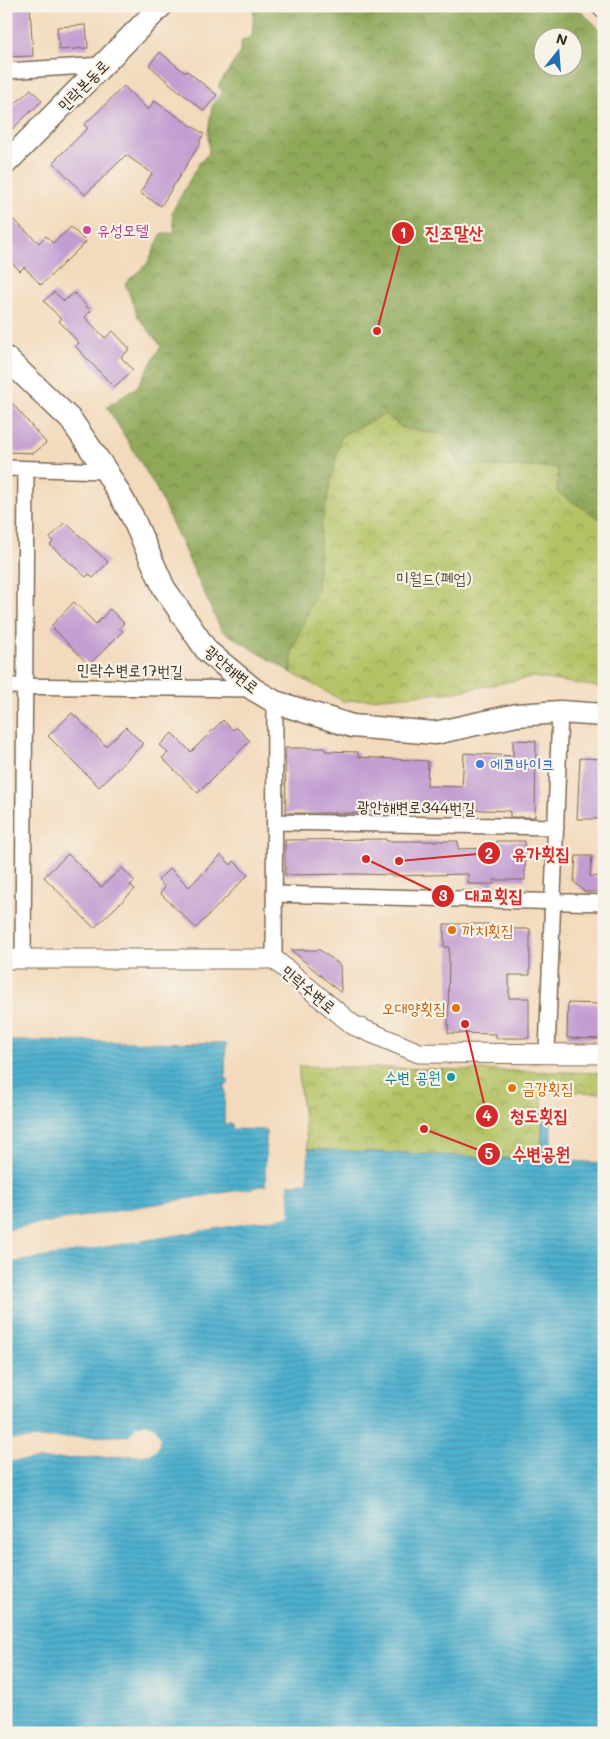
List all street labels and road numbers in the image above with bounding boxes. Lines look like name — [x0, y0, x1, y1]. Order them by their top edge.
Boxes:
street label: 민락본동로 — [52, 54, 113, 115]
street label: 광안해변로 — [201, 640, 264, 697]
street label: 민락수변로17번길 — [77, 658, 183, 681]
street label: 광안해변로344번길 — [357, 795, 475, 818]
street label: 민락수변로 — [278, 960, 341, 1017]

